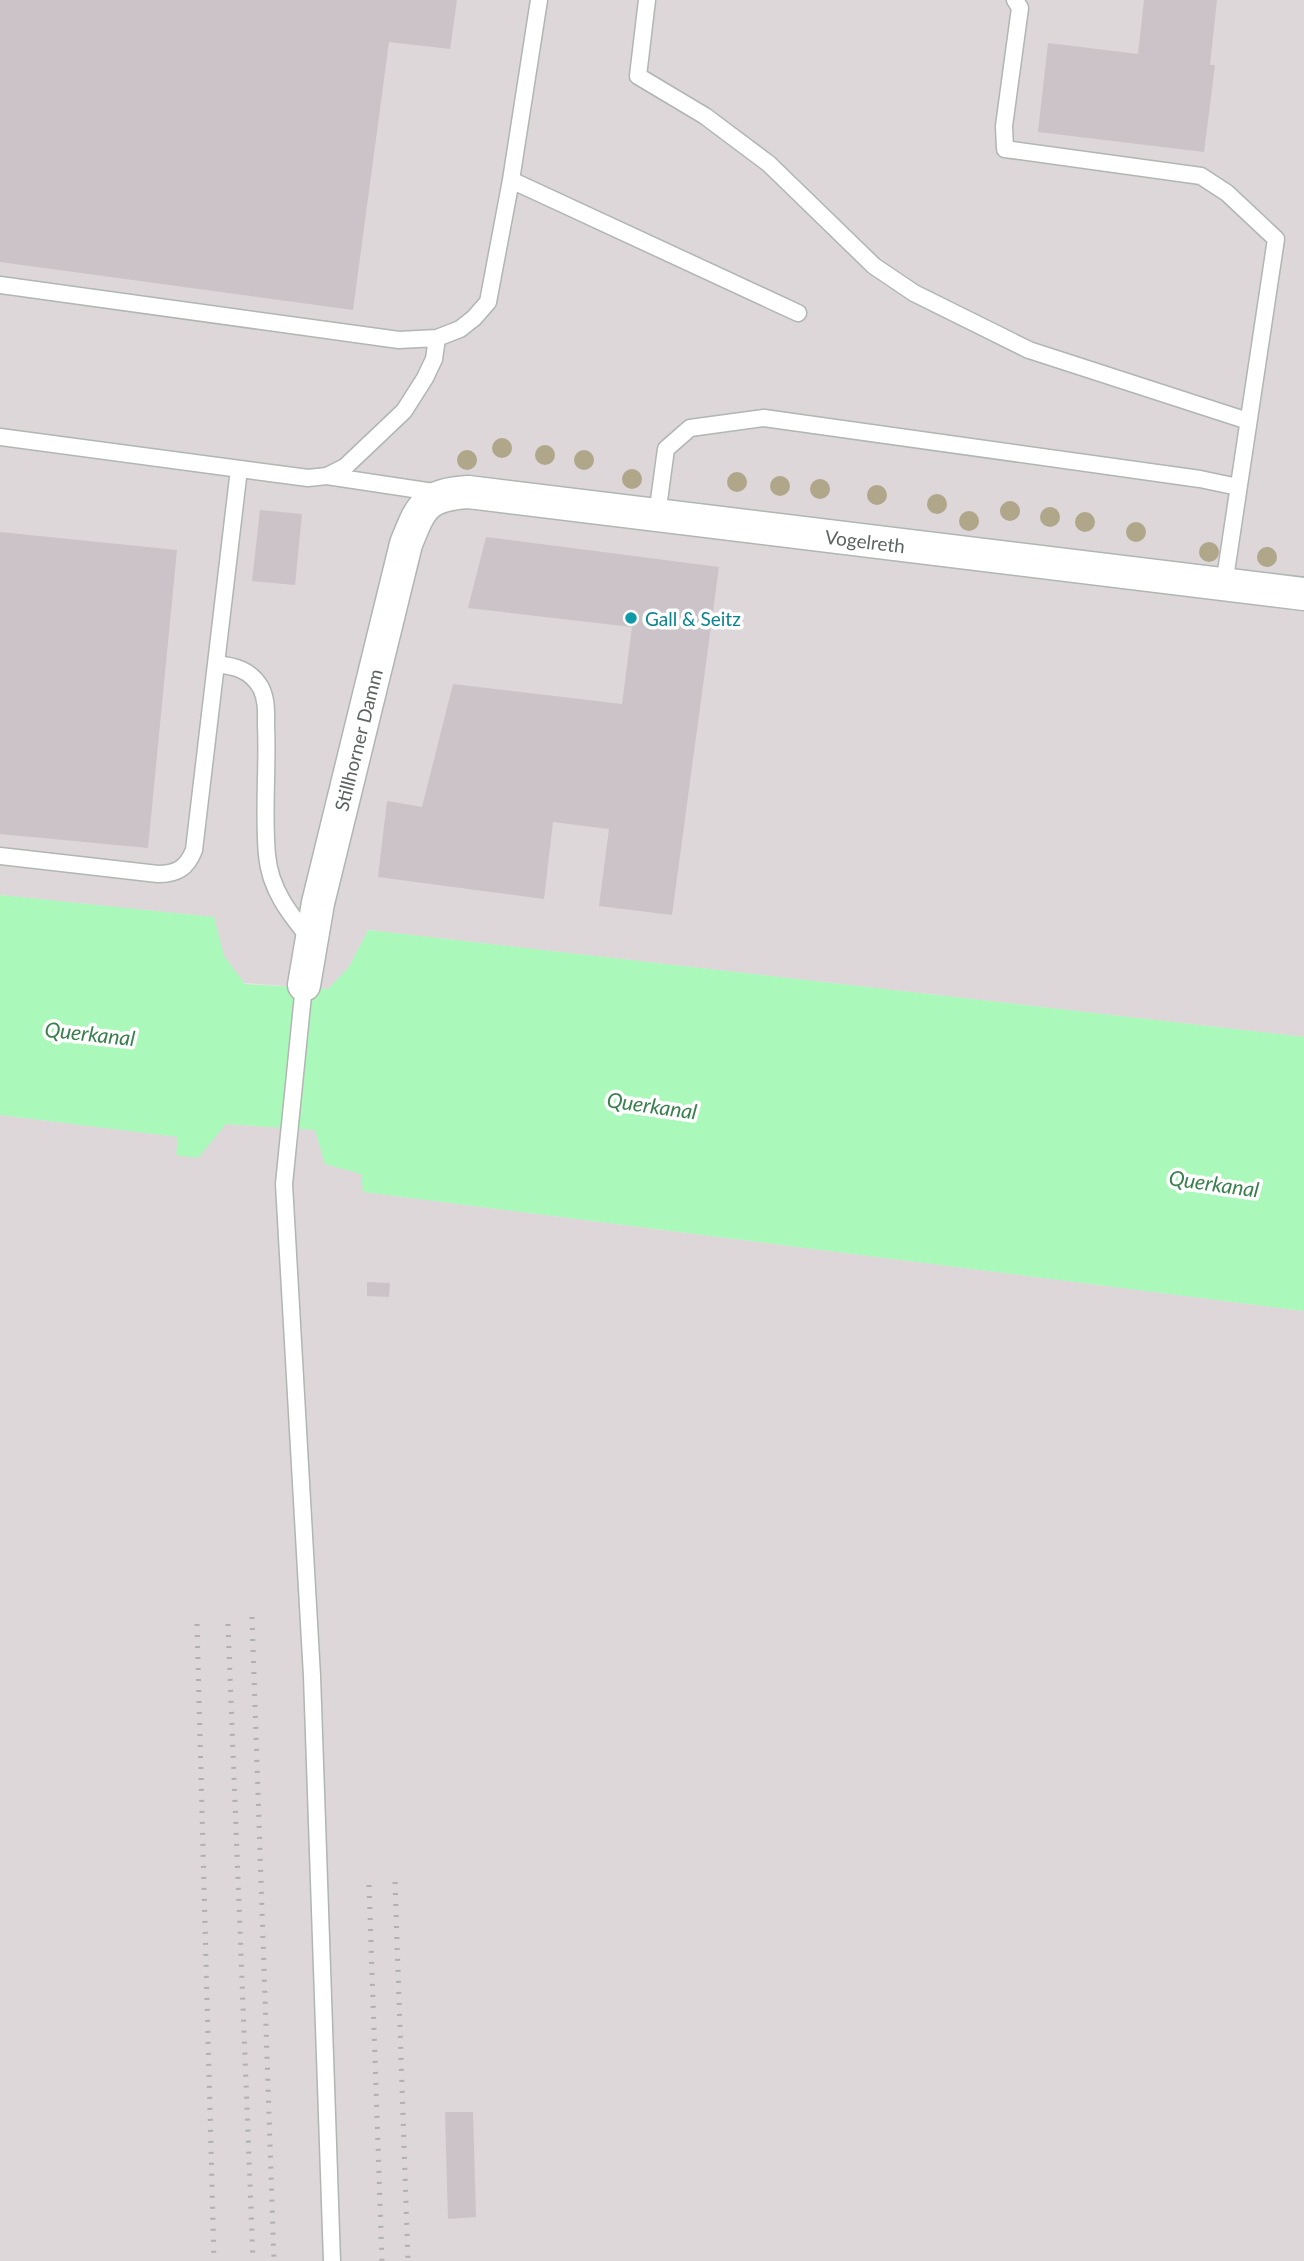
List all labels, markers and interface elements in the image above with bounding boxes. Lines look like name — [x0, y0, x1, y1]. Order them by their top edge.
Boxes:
street label: Vogelreth — [824, 525, 906, 557]
place label: Gall & Seitz — [645, 607, 741, 630]
marker: Gall & Seitz — [623, 610, 639, 626]
street label: Stillhorner Damm — [329, 667, 387, 813]
water label: Querkanal — [44, 1016, 137, 1050]
water label: Querkanal — [605, 1086, 699, 1124]
water label: Querkanal — [1167, 1164, 1261, 1202]

